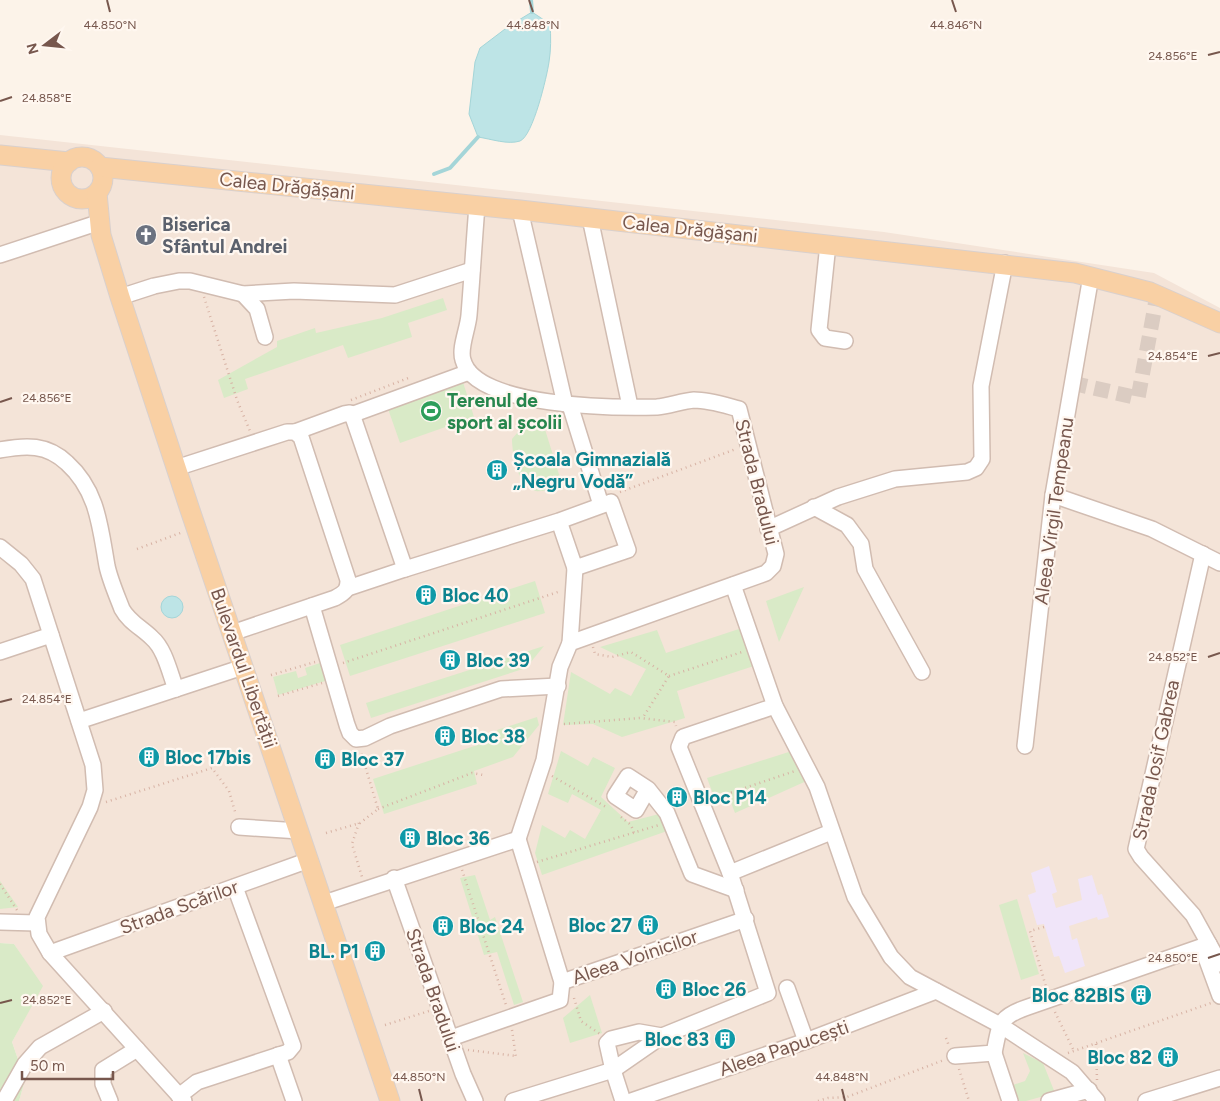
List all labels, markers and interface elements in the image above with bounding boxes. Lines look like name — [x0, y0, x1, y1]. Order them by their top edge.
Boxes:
text: 44.850°N — [83, 18, 137, 32]
text: 44.848°N — [506, 18, 560, 32]
text: 44.846°N — [930, 18, 982, 32]
north arrow — [20, 20, 70, 70]
text: N — [23, 41, 43, 56]
text: 24.856°E — [1148, 49, 1198, 63]
text: 24.858°E — [22, 91, 72, 105]
street label: Calea Drăgășani — [218, 167, 356, 205]
street label: Calea Drăgășani — [621, 210, 759, 248]
place label: Biserica Sfântul Andrei — [162, 213, 288, 258]
church icon: Biserica Sfântul Andrei — [134, 223, 158, 247]
text: 24.854°E — [1148, 349, 1198, 363]
place label: Terenul de sport al școlii — [447, 389, 562, 434]
text: 24.856°E — [22, 391, 72, 405]
sports icon: Terenul de sport al școlii — [419, 399, 443, 423]
street label: Aleea Virgil Tempeanu — [1029, 416, 1079, 606]
street label: Strada Bradului — [730, 417, 784, 547]
place label: Școala Gimnazială „Negru Vodă” — [513, 448, 671, 493]
building icon: Școala Gimnazială „Negru Vodă” — [485, 458, 509, 482]
building icon: Bloc 40 — [414, 583, 438, 607]
place label: Bloc 40 — [442, 584, 509, 607]
street label: Bulevardul Libertății — [206, 585, 282, 751]
building icon: Bloc 39 — [438, 648, 462, 672]
place label: Bloc 39 — [466, 649, 530, 672]
text: 24.852°E — [1148, 650, 1198, 664]
street label: Strada Iosif Gabrea — [1128, 678, 1184, 842]
text: 24.854°E — [22, 692, 72, 706]
building icon: Bloc 38 — [433, 724, 457, 748]
place label: Bloc 38 — [461, 725, 525, 748]
building icon: Bloc 17bis — [137, 745, 161, 769]
place label: Bloc 17bis — [165, 746, 251, 769]
building icon: Bloc 37 — [313, 747, 337, 771]
place label: Bloc 37 — [341, 748, 404, 771]
building icon: Bloc P14 — [665, 785, 689, 809]
place label: Bloc P14 — [693, 786, 767, 809]
building icon: Bloc 36 — [398, 826, 422, 850]
place label: Bloc 36 — [426, 827, 490, 850]
street label: Strada Scărilor — [117, 875, 242, 939]
building icon: Bloc 27 — [636, 913, 660, 937]
building icon: Bloc 24 — [431, 914, 455, 938]
place label: Bloc 27 — [568, 914, 632, 937]
place label: Bloc 24 — [459, 915, 524, 938]
street label: Strada Bradului — [401, 925, 465, 1055]
street label: Aleea Voinicilor — [569, 925, 701, 989]
building icon: BL. P1 — [363, 939, 387, 963]
place label: BL. P1 — [308, 940, 359, 963]
text: 24.850°E — [1148, 951, 1198, 965]
building icon: Bloc 26 — [654, 977, 678, 1001]
place label: Bloc 26 — [682, 978, 746, 1001]
building icon: Bloc 82BIS — [1129, 983, 1153, 1007]
place label: Bloc 82BIS — [1031, 984, 1125, 1007]
text: 24.852°E — [22, 993, 72, 1007]
street label: Aleea Papucești — [716, 1015, 852, 1081]
building icon: Bloc 83 — [713, 1027, 737, 1051]
place label: Bloc 83 — [645, 1028, 709, 1051]
building icon: Bloc 82 — [1156, 1045, 1180, 1069]
place label: Bloc 82 — [1087, 1046, 1152, 1069]
scale bar — [22, 1048, 114, 1080]
text: 50 m — [30, 1057, 65, 1075]
text: 44.850°N — [392, 1070, 446, 1084]
text: 44.848°N — [815, 1070, 869, 1084]

